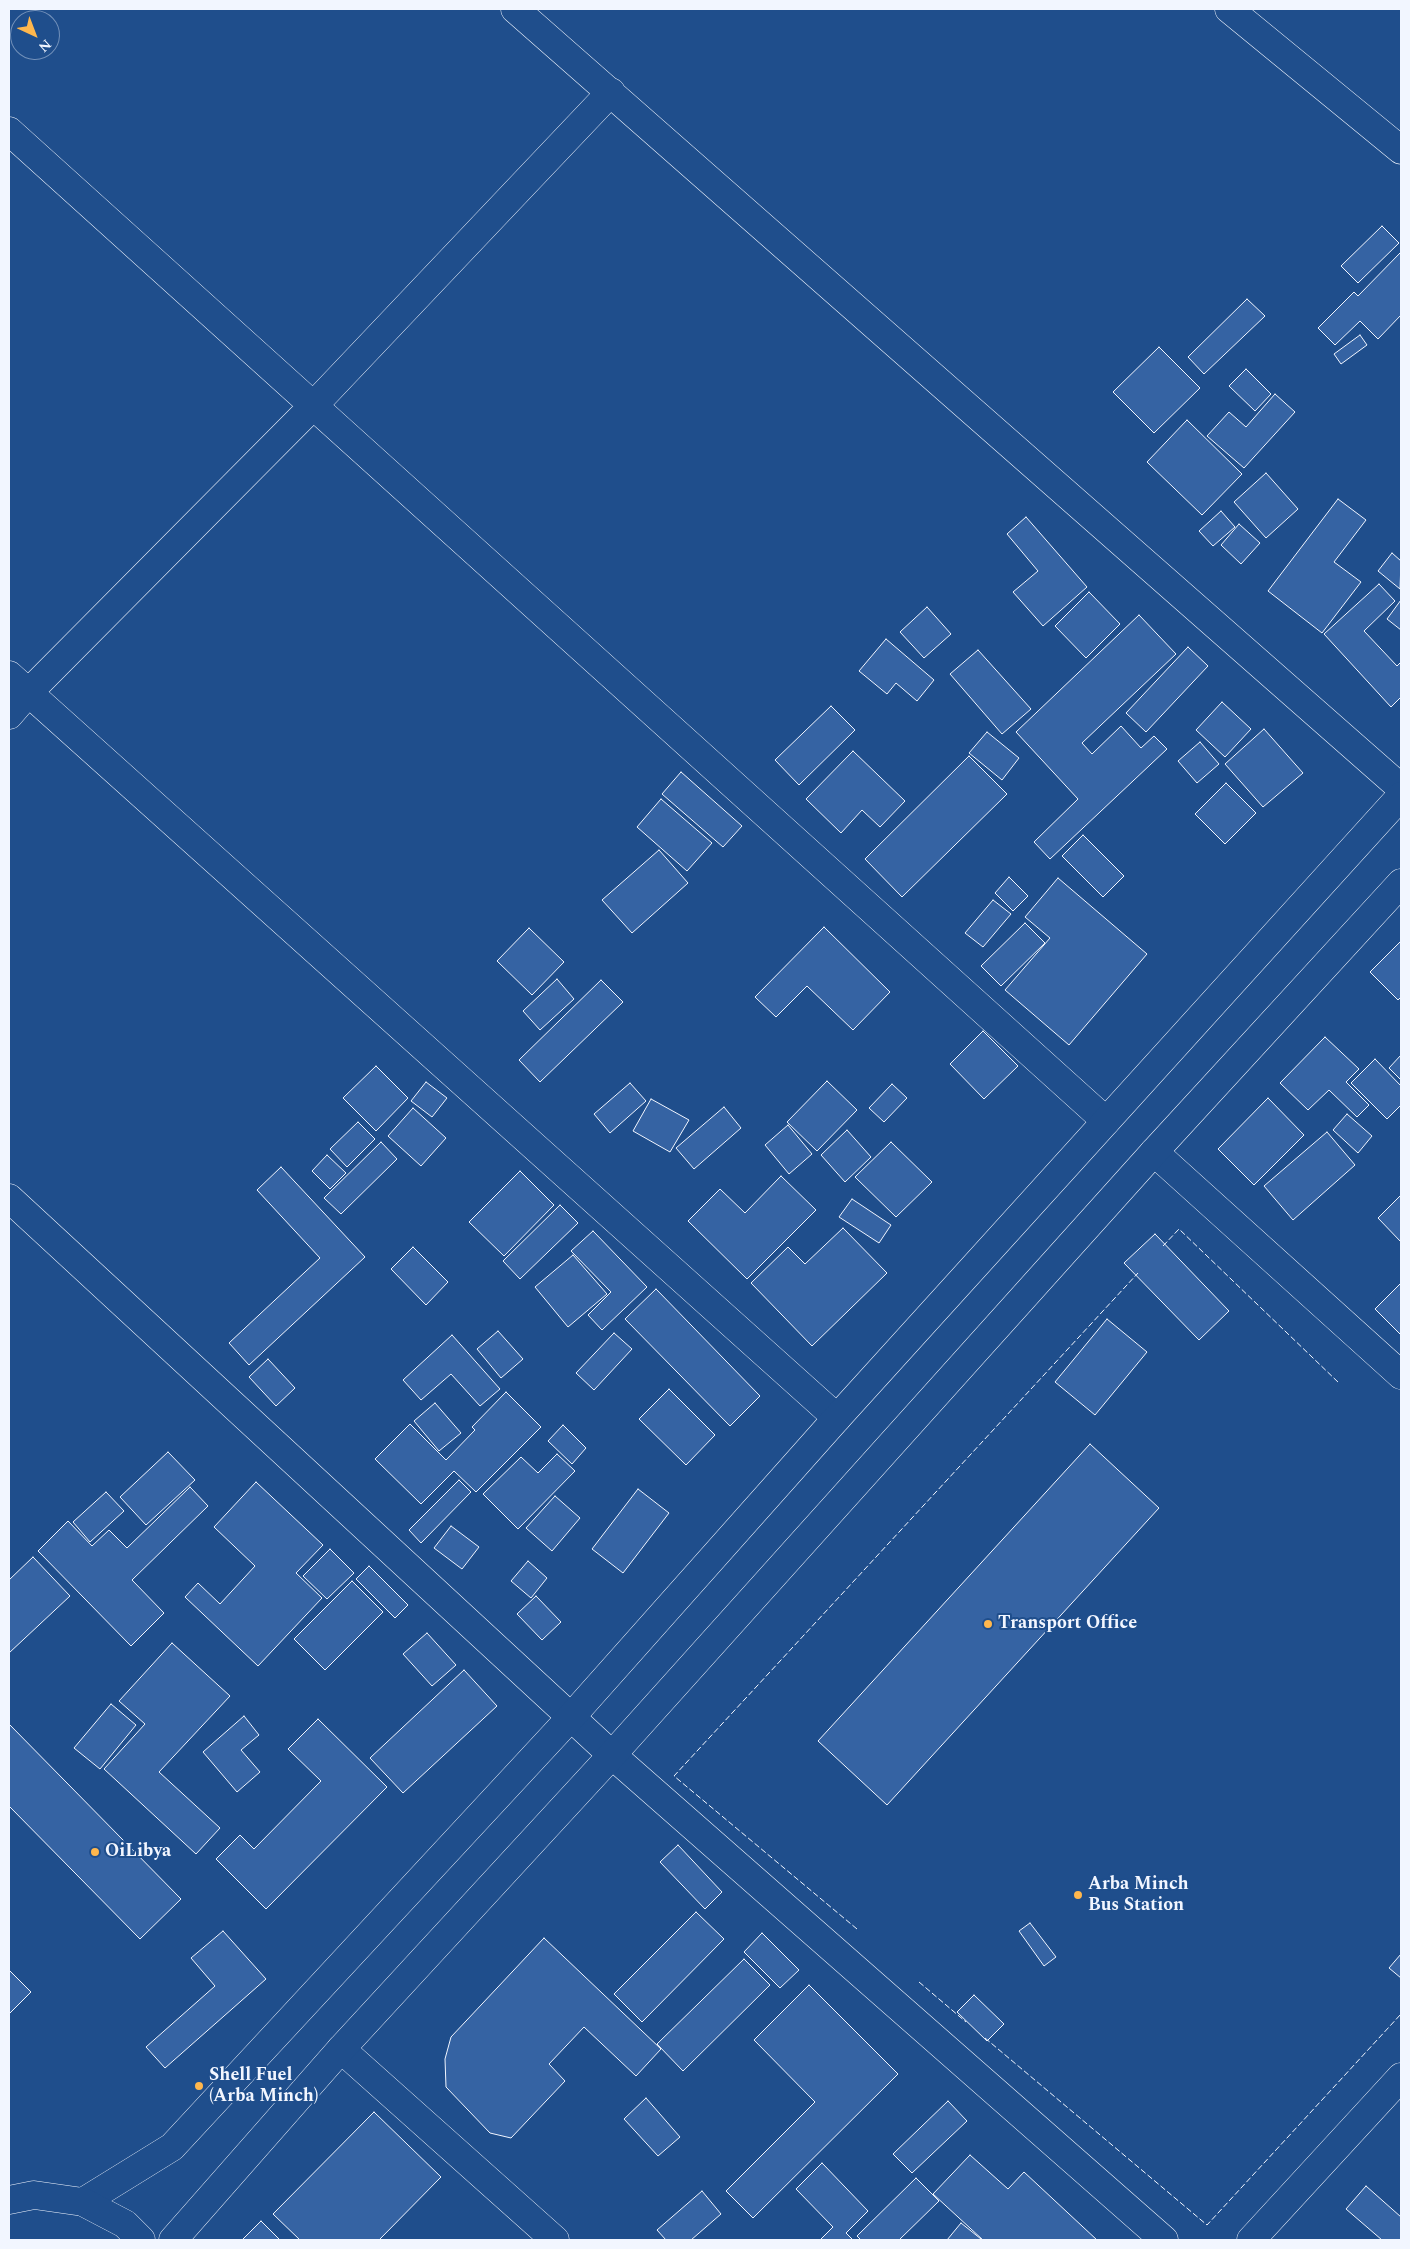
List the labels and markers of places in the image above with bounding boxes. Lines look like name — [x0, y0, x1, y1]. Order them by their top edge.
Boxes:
place label: Transport Office — [998, 1613, 1137, 1635]
marker: Transport Office — [982, 1618, 994, 1630]
place label: OiLibya — [105, 1841, 171, 1863]
marker: OiLibya — [89, 1846, 101, 1858]
place label: Arba Minch Bus Station — [1088, 1874, 1189, 1916]
marker: Arba Minch Bus Station — [1072, 1889, 1084, 1901]
place label: Shell Fuel (Arba Minch) — [209, 2065, 318, 2108]
marker: Shell Fuel (Arba Minch) — [193, 2080, 205, 2092]

